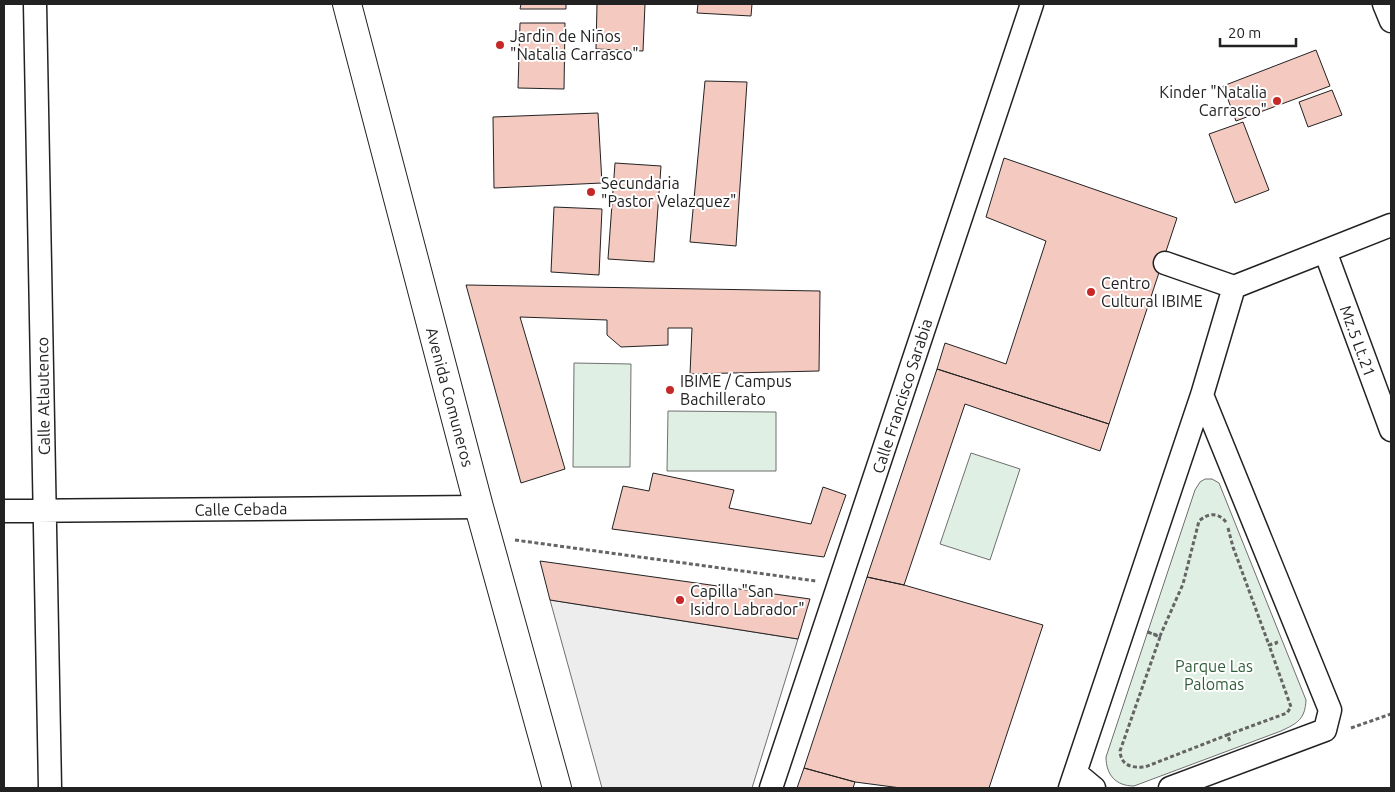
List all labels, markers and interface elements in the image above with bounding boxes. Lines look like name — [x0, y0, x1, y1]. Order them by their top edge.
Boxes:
scale bar — [1220, 15, 1296, 47]
text: 20 m — [1228, 24, 1261, 41]
place label: Jardin de Niños "Natalia Carrasco" — [510, 27, 639, 63]
marker: Jardin de Niños "Natalia Carrasco" — [494, 39, 506, 51]
place label: Kinder "Natalia Carrasco" — [1159, 83, 1267, 119]
marker: Kinder "Natalia Carrasco" — [1271, 95, 1283, 107]
place label: Secundaria "Pastor Velazquez" — [601, 174, 737, 210]
marker: Secundaria "Pastor Velazquez" — [585, 186, 597, 198]
place label: Centro Cultural IBIME — [1101, 274, 1203, 310]
marker: Centro Cultural IBIME — [1085, 286, 1097, 298]
street label: Mz.5 Lt.21 — [1337, 303, 1379, 379]
street label: Calle Francisco Sarabia — [868, 316, 936, 476]
street label: Avenida Comuneros — [423, 325, 477, 469]
street label: Calle Atlautenco — [33, 337, 53, 455]
place label: IBIME / Campus Bachillerato — [680, 372, 792, 408]
marker: IBIME / Campus Bachillerato — [664, 384, 676, 396]
street label: Calle Cebada — [194, 499, 288, 519]
place label: Capilla "San Isidro Labrador" — [690, 582, 805, 618]
marker: Capilla "San Isidro Labrador" — [674, 594, 686, 606]
park label: Parque Las Palomas — [1175, 657, 1253, 693]

